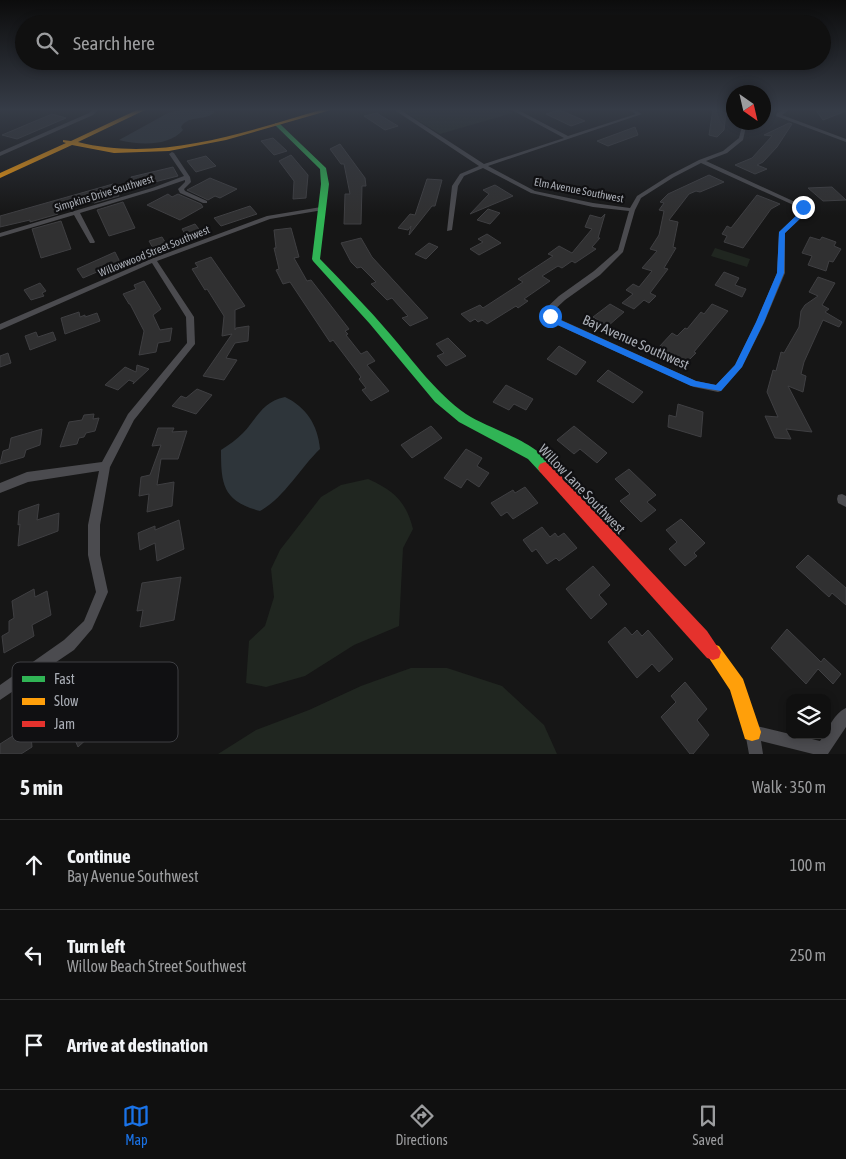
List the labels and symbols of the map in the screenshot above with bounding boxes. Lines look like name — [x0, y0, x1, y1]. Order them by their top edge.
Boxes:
north arrow — [726, 85, 771, 130]
street label: Simpkins Drive Southwest — [53, 172, 155, 214]
street label: Elm Avenue Southwest — [533, 175, 625, 205]
route end — [792, 196, 815, 219]
street label: Willowwood Street Southwest — [97, 223, 211, 279]
route start — [539, 305, 562, 328]
street label: Bay Avenue Southwest — [580, 311, 692, 373]
street label: Willow Lane Southwest — [535, 441, 629, 537]
legend — [12, 662, 178, 742]
text: Fast — [54, 671, 75, 687]
text: Slow — [54, 693, 79, 709]
text: Jam — [54, 716, 75, 732]

